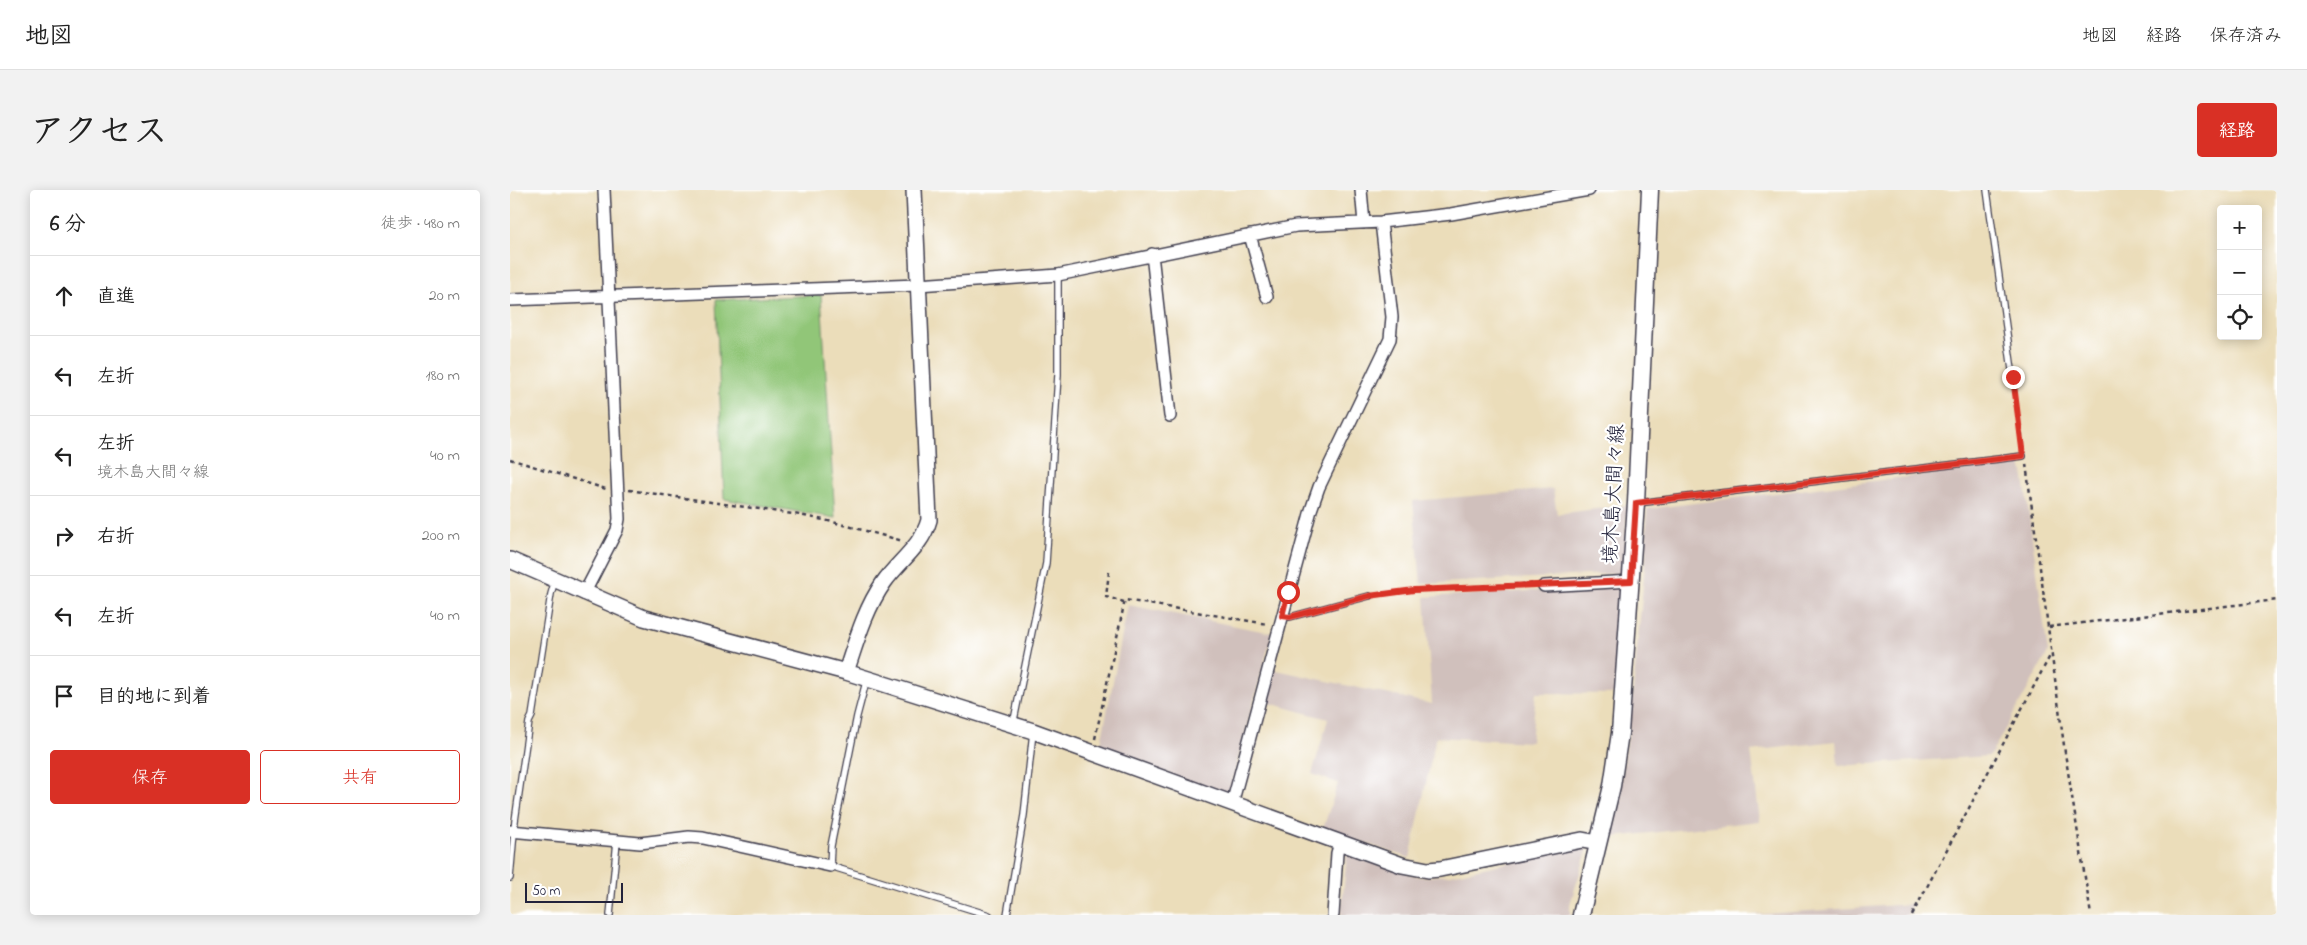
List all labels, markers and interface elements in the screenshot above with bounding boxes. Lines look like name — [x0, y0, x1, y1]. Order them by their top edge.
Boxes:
text: 地図 — [25, 20, 73, 55]
text: 地図 — [2082, 24, 2118, 50]
text: 経路 — [2146, 24, 2182, 50]
text: 保存済み — [2210, 24, 2282, 50]
button: 経路 — [2197, 103, 2277, 157]
text: アクセス — [30, 108, 168, 159]
map controls — [2217, 205, 2262, 340]
button: + — [2217, 205, 2262, 250]
text: 6 分 — [50, 210, 86, 240]
text: 徒歩 · 480 m — [381, 212, 460, 236]
button: − — [2217, 250, 2262, 295]
icon: ahead — [50, 282, 78, 310]
text: 直進 — [97, 284, 135, 311]
text: 20 m — [429, 284, 460, 308]
button: locate — [2217, 295, 2262, 340]
icon: left — [50, 362, 78, 390]
text: 左折 — [97, 364, 135, 391]
text: 180 m — [426, 364, 460, 388]
route end — [2002, 366, 2025, 389]
street label: 境木島大間々線 — [1597, 423, 1633, 565]
text: 左折 — [97, 431, 135, 458]
icon: left — [50, 442, 78, 470]
text: 40 m — [430, 444, 460, 468]
text: 境木島大間々線 — [97, 461, 209, 485]
icon: right — [50, 522, 78, 550]
text: 右折 — [97, 524, 135, 551]
text: 200 m — [422, 524, 460, 548]
route start — [1277, 581, 1300, 604]
icon: left — [50, 602, 78, 630]
text: 左折 — [97, 604, 135, 631]
text: 40 m — [430, 604, 460, 628]
icon: arrive — [50, 682, 78, 710]
text: 目的地に到着 — [97, 684, 211, 711]
button: 保存 — [50, 750, 250, 804]
button: 共有 — [260, 750, 460, 804]
scale bar — [525, 880, 622, 903]
text: 50 m — [532, 881, 560, 902]

